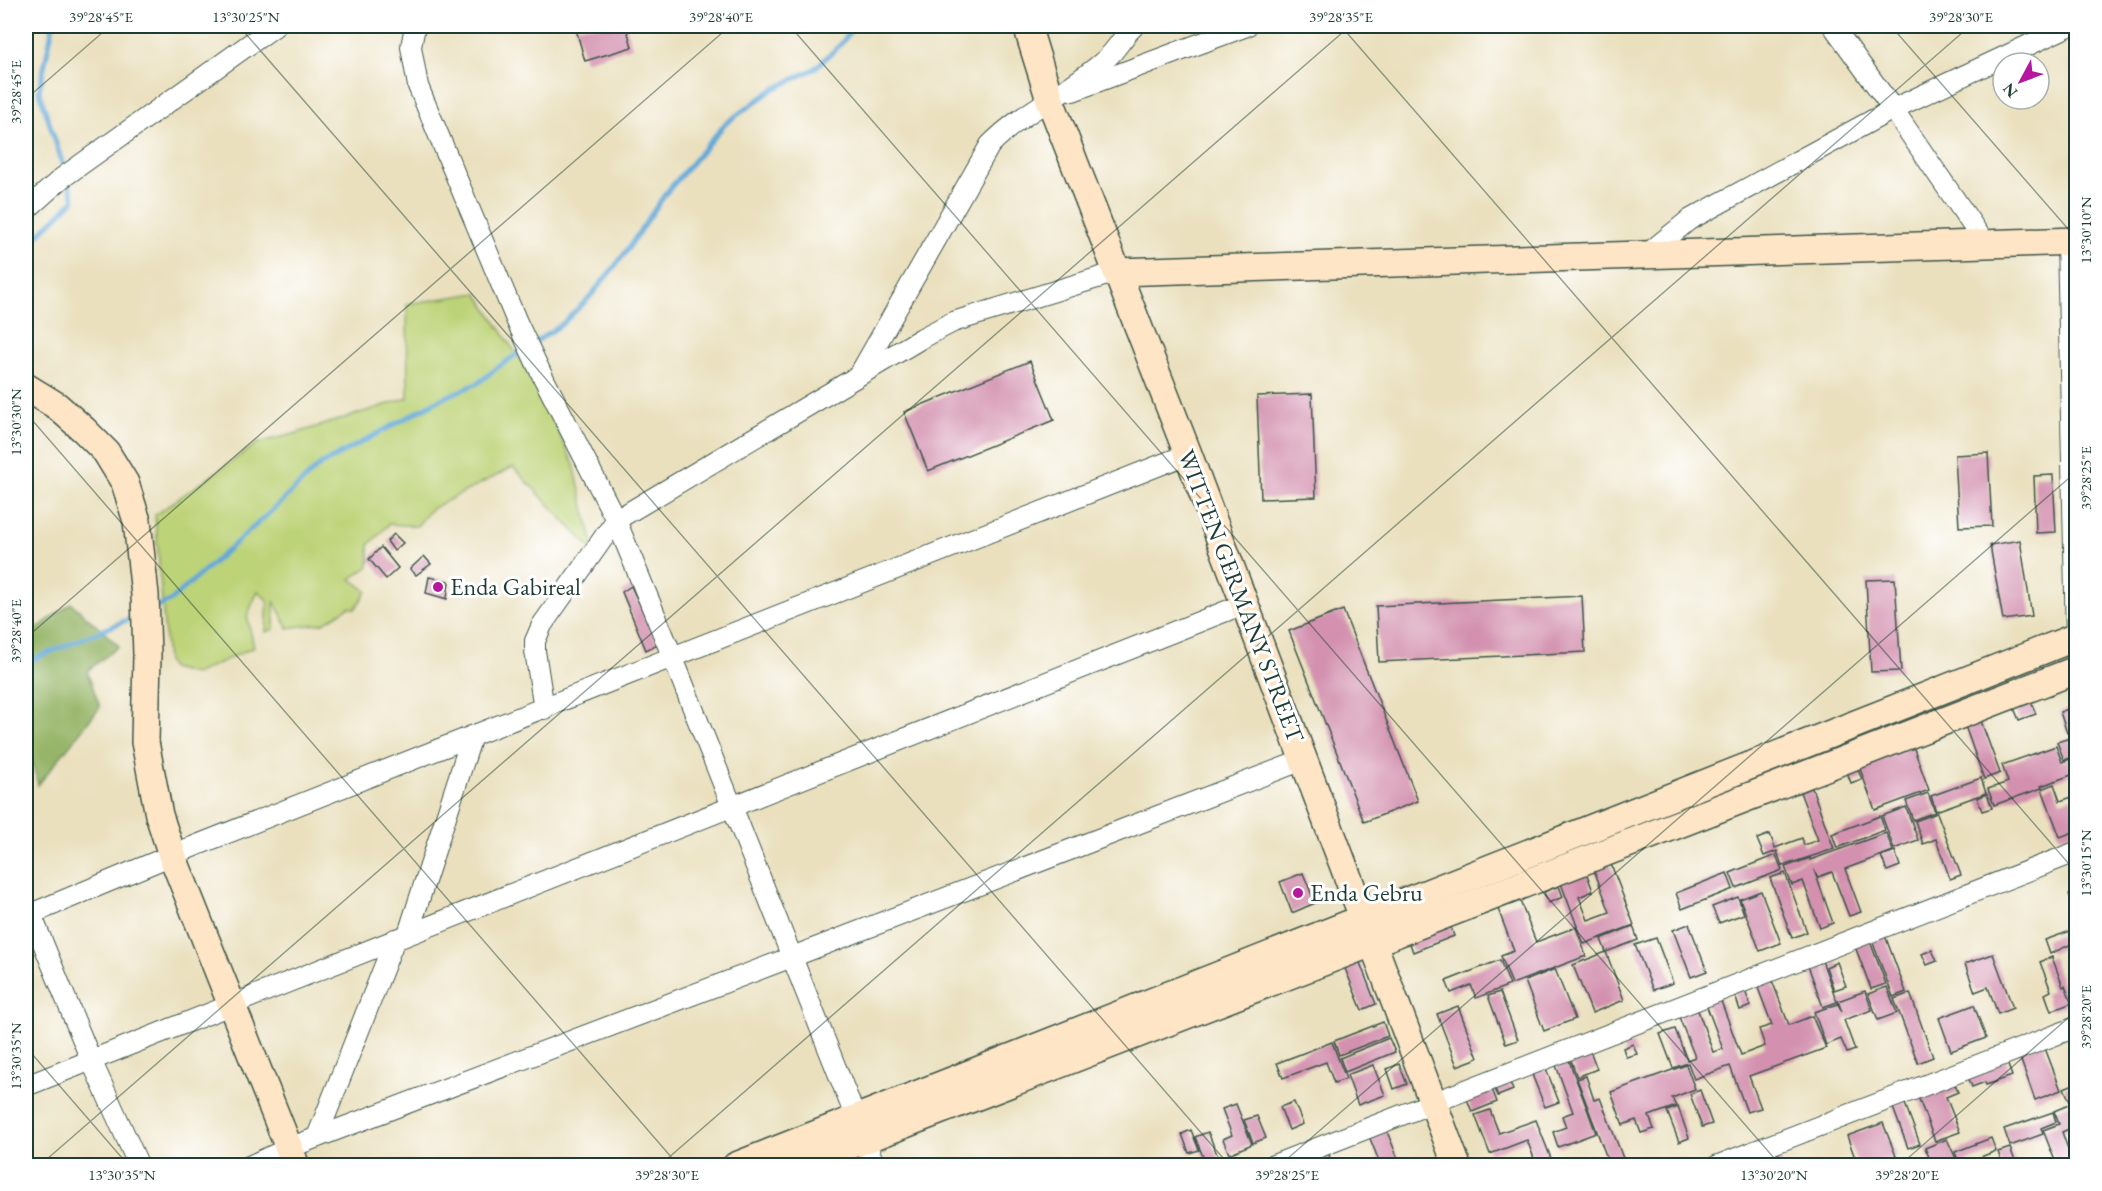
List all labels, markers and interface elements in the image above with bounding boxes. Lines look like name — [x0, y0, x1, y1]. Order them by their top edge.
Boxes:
text: 39°28'45"E — [69, 7, 134, 26]
text: 13°30'25"N — [212, 7, 280, 26]
text: 39°28'40"E — [689, 7, 754, 26]
text: 39°28'35"E — [1309, 7, 1374, 26]
text: 39°28'30"E — [1929, 7, 1994, 26]
north arrow — [1991, 51, 2051, 111]
text: 39°28'45"E — [6, 59, 25, 124]
text: N — [1998, 79, 2022, 102]
text: 13°30'10"N — [2076, 196, 2095, 264]
text: 13°30'30"N — [6, 388, 25, 456]
street label: WITTEN GERMANY STREET — [1171, 445, 1312, 747]
text: 39°28'25"E — [2076, 445, 2095, 510]
place label: Enda Gabireal — [450, 571, 581, 602]
marker: Enda Gabireal — [431, 580, 445, 594]
text: 39°28'40"E — [6, 598, 25, 663]
text: 13°30'15"N — [2076, 829, 2095, 897]
place label: Enda Gebru — [1310, 877, 1423, 908]
marker: Enda Gebru — [1291, 886, 1305, 900]
text: 39°28'20"E — [2076, 984, 2095, 1049]
text: 13°30'35"N — [6, 1022, 25, 1090]
text: 13°30'35"N — [88, 1165, 156, 1184]
text: 39°28'30"E — [635, 1165, 700, 1184]
text: 39°28'25"E — [1255, 1165, 1320, 1184]
text: 13°30'20"N — [1740, 1165, 1808, 1184]
text: 39°28'20"E — [1875, 1165, 1940, 1184]

